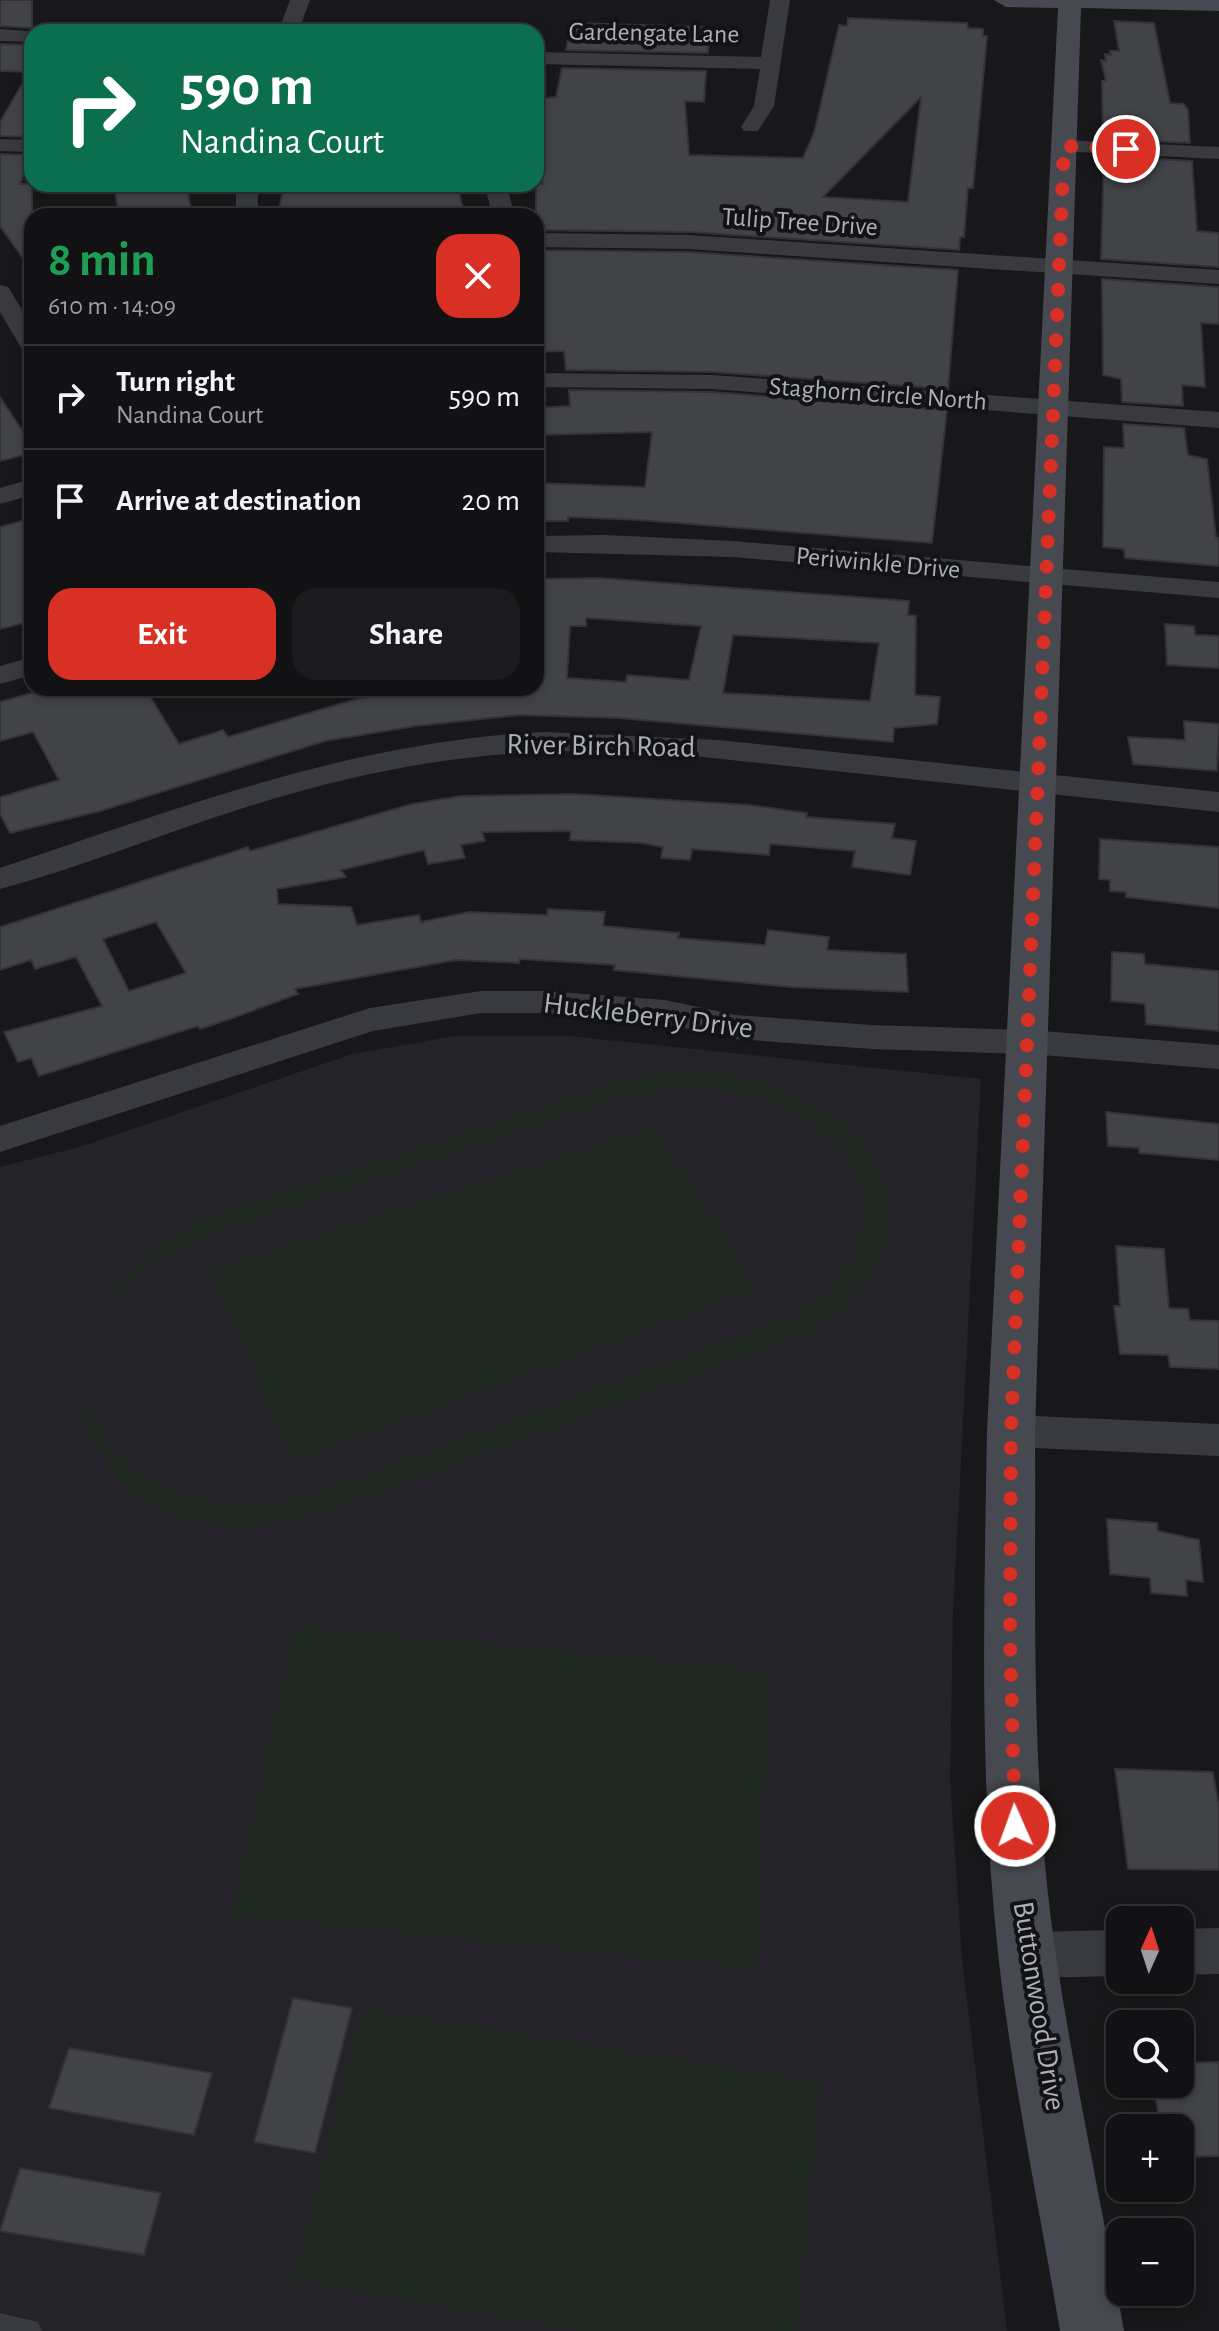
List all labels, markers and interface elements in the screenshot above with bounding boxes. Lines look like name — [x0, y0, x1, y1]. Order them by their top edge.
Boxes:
street label: Gardengate Lane — [568, 19, 740, 47]
icon: right — [48, 56, 152, 160]
text: 590 m — [180, 59, 314, 115]
pin — [1092, 115, 1160, 183]
text: Nandina Court — [180, 124, 384, 160]
icon: arrive — [1104, 127, 1148, 171]
street label: Tulip Tree Drive — [721, 204, 879, 240]
button: close — [436, 234, 520, 318]
text: 8 min — [48, 237, 156, 285]
text: 610 m · 14:09 — [48, 293, 176, 319]
text: Turn right — [116, 367, 235, 397]
street label: Staghorn Circle North — [768, 373, 988, 415]
icon: right — [48, 375, 92, 419]
text: 590 m — [449, 382, 520, 412]
text: Nandina Court — [116, 402, 263, 428]
icon: arrive — [48, 479, 92, 523]
text: Arrive at destination — [116, 486, 362, 516]
text: 20 m — [462, 486, 520, 516]
street label: Periwinkle Drive — [795, 543, 961, 583]
button: Exit — [48, 588, 276, 680]
button: Share — [292, 588, 520, 680]
street label: River Birch Road — [506, 729, 696, 763]
street label: Huckleberry Drive — [541, 988, 755, 1044]
position arrow — [973, 1784, 1057, 1868]
street label: Buttonwood Drive — [1008, 1899, 1070, 2113]
north arrow — [1106, 1906, 1194, 1994]
map controls — [1106, 1906, 1194, 2306]
button: search — [1106, 2010, 1194, 2098]
button: + — [1106, 2114, 1194, 2202]
button: − — [1106, 2218, 1194, 2306]

